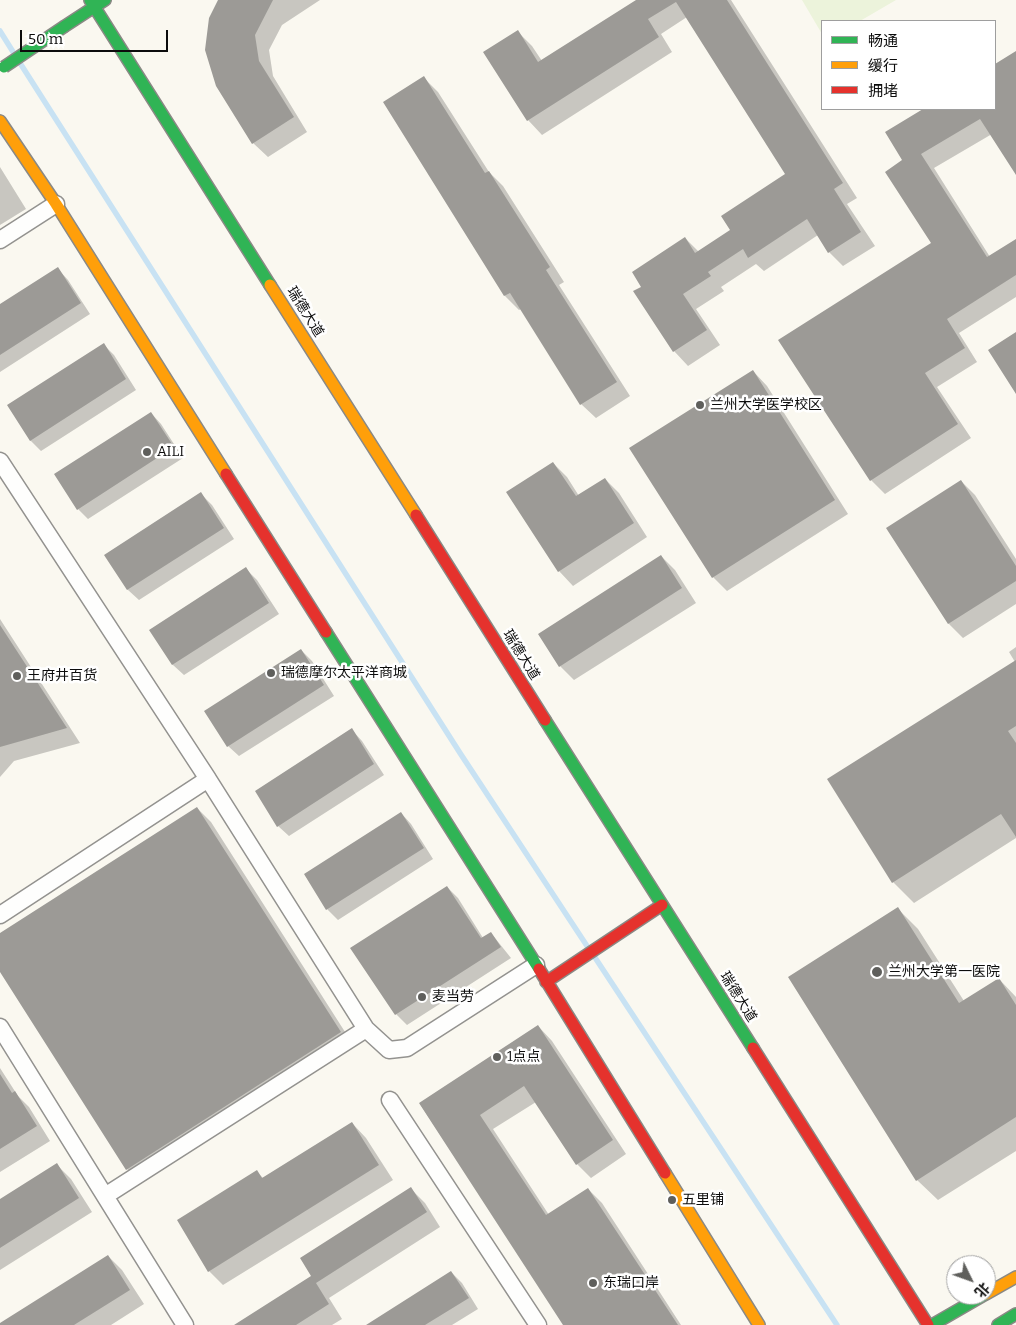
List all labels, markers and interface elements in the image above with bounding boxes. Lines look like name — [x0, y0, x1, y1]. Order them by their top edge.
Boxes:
scale bar — [22, 20, 170, 52]
legend — [821, 20, 996, 110]
text: 50 m — [28, 30, 63, 48]
text: 畅通 — [868, 32, 898, 50]
text: 缓行 — [868, 57, 898, 75]
text: 拥堵 — [868, 82, 898, 100]
street label: 瑞德大道 — [283, 284, 327, 340]
place label: 兰州大学医学校区 — [710, 397, 822, 413]
marker: 兰州大学医学校区 — [694, 399, 706, 411]
place label: AILI — [157, 444, 184, 460]
marker: AILI — [141, 446, 153, 458]
street label: 瑞德大道 — [499, 627, 543, 683]
place label: 瑞德摩尔太平洋商城 — [281, 665, 407, 681]
marker: 瑞德摩尔太平洋商城 — [265, 667, 277, 679]
place label: 王府井百货 — [27, 668, 97, 684]
marker: 王府井百货 — [11, 670, 23, 682]
place label: 兰州大学第一医院 — [888, 964, 1000, 980]
marker: 兰州大学第一医院 — [870, 965, 884, 979]
street label: 瑞德大道 — [716, 969, 760, 1025]
place label: 麦当劳 — [432, 989, 474, 1005]
marker: 麦当劳 — [416, 991, 428, 1003]
place label: 1点点 — [507, 1049, 541, 1065]
marker: 1点点 — [491, 1051, 503, 1063]
place label: 五里铺 — [682, 1192, 724, 1208]
marker: 五里铺 — [666, 1194, 678, 1206]
north arrow — [946, 1255, 996, 1305]
place label: 东瑞口岸 — [603, 1275, 659, 1291]
marker: 东瑞口岸 — [587, 1277, 599, 1289]
text: 北 — [971, 1279, 993, 1301]

